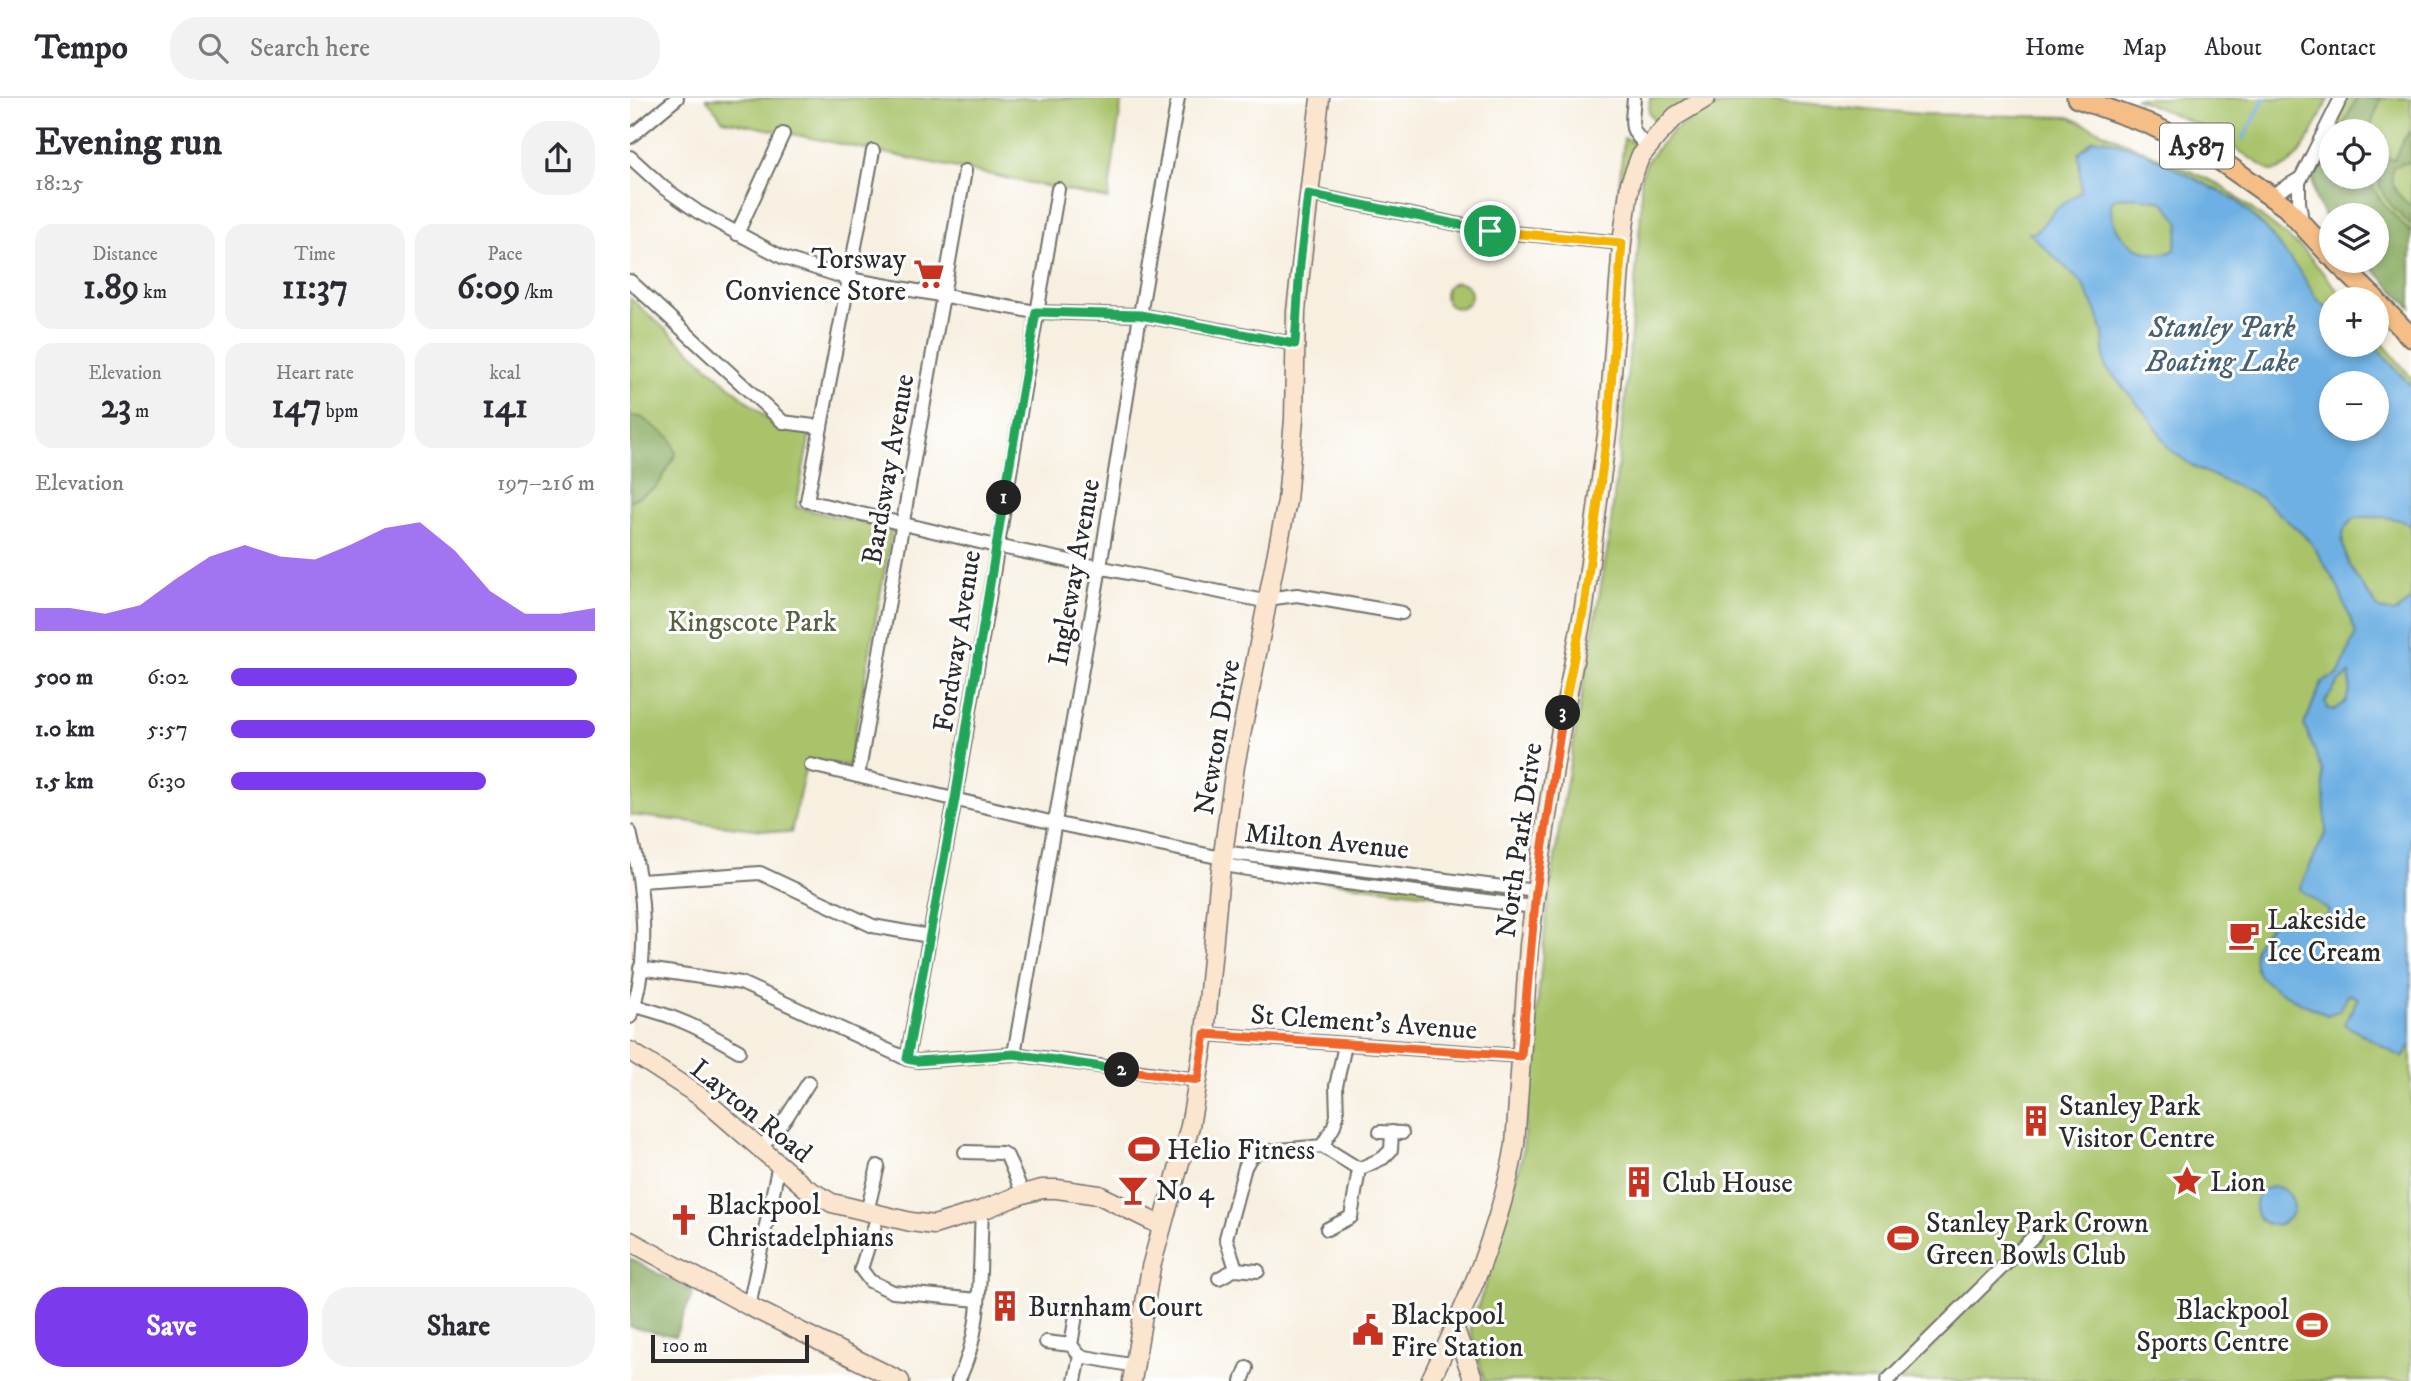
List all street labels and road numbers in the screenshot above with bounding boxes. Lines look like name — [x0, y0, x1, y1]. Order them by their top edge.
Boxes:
road number: A587 — [2160, 123, 2234, 168]
street label: Bardsway Avenue — [854, 371, 922, 567]
street label: Ingleway Avenue — [1041, 476, 1108, 669]
street label: Fordway Avenue — [926, 548, 989, 735]
street label: Newton Drive — [1187, 657, 1248, 818]
street label: North Park Drive — [1488, 740, 1550, 940]
street label: Milton Avenue — [1243, 815, 1411, 868]
street label: St Clement's Avenue — [1249, 997, 1478, 1048]
street label: Layton Road — [683, 1051, 819, 1171]

